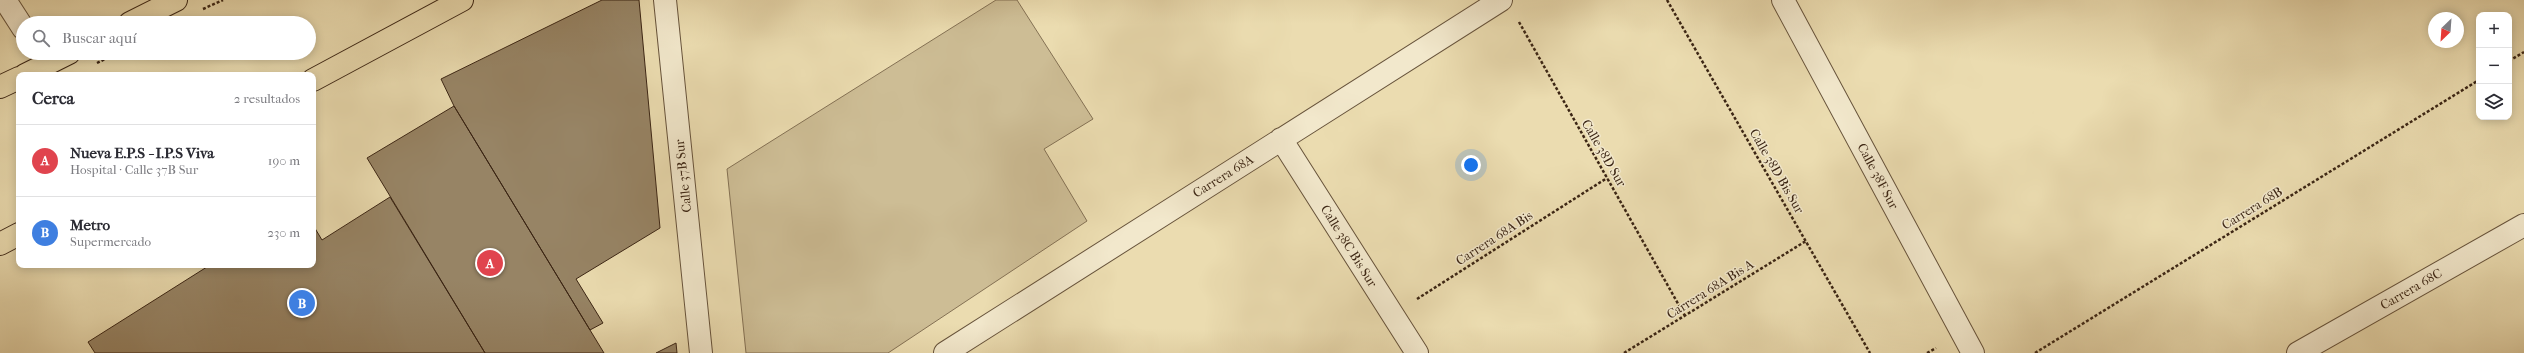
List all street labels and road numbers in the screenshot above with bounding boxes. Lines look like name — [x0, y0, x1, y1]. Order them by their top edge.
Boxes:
street label: Calle 38D Sur — [1579, 117, 1630, 190]
street label: Calle 38D Bis Sur — [1747, 126, 1807, 216]
street label: Calle 37B Sur — [672, 138, 694, 213]
street label: Calle 38F Sur — [1854, 141, 1902, 212]
street label: Carrera 68A — [1190, 151, 1257, 201]
street label: Carrera 68B — [2219, 183, 2285, 233]
street label: Calle 38C Bis Sur — [1318, 202, 1380, 290]
street label: Carrera 68A Bis — [1453, 208, 1535, 268]
street label: Carrera 68A Bis A — [1664, 256, 1757, 322]
street label: Carrera 68C — [2377, 265, 2445, 313]

